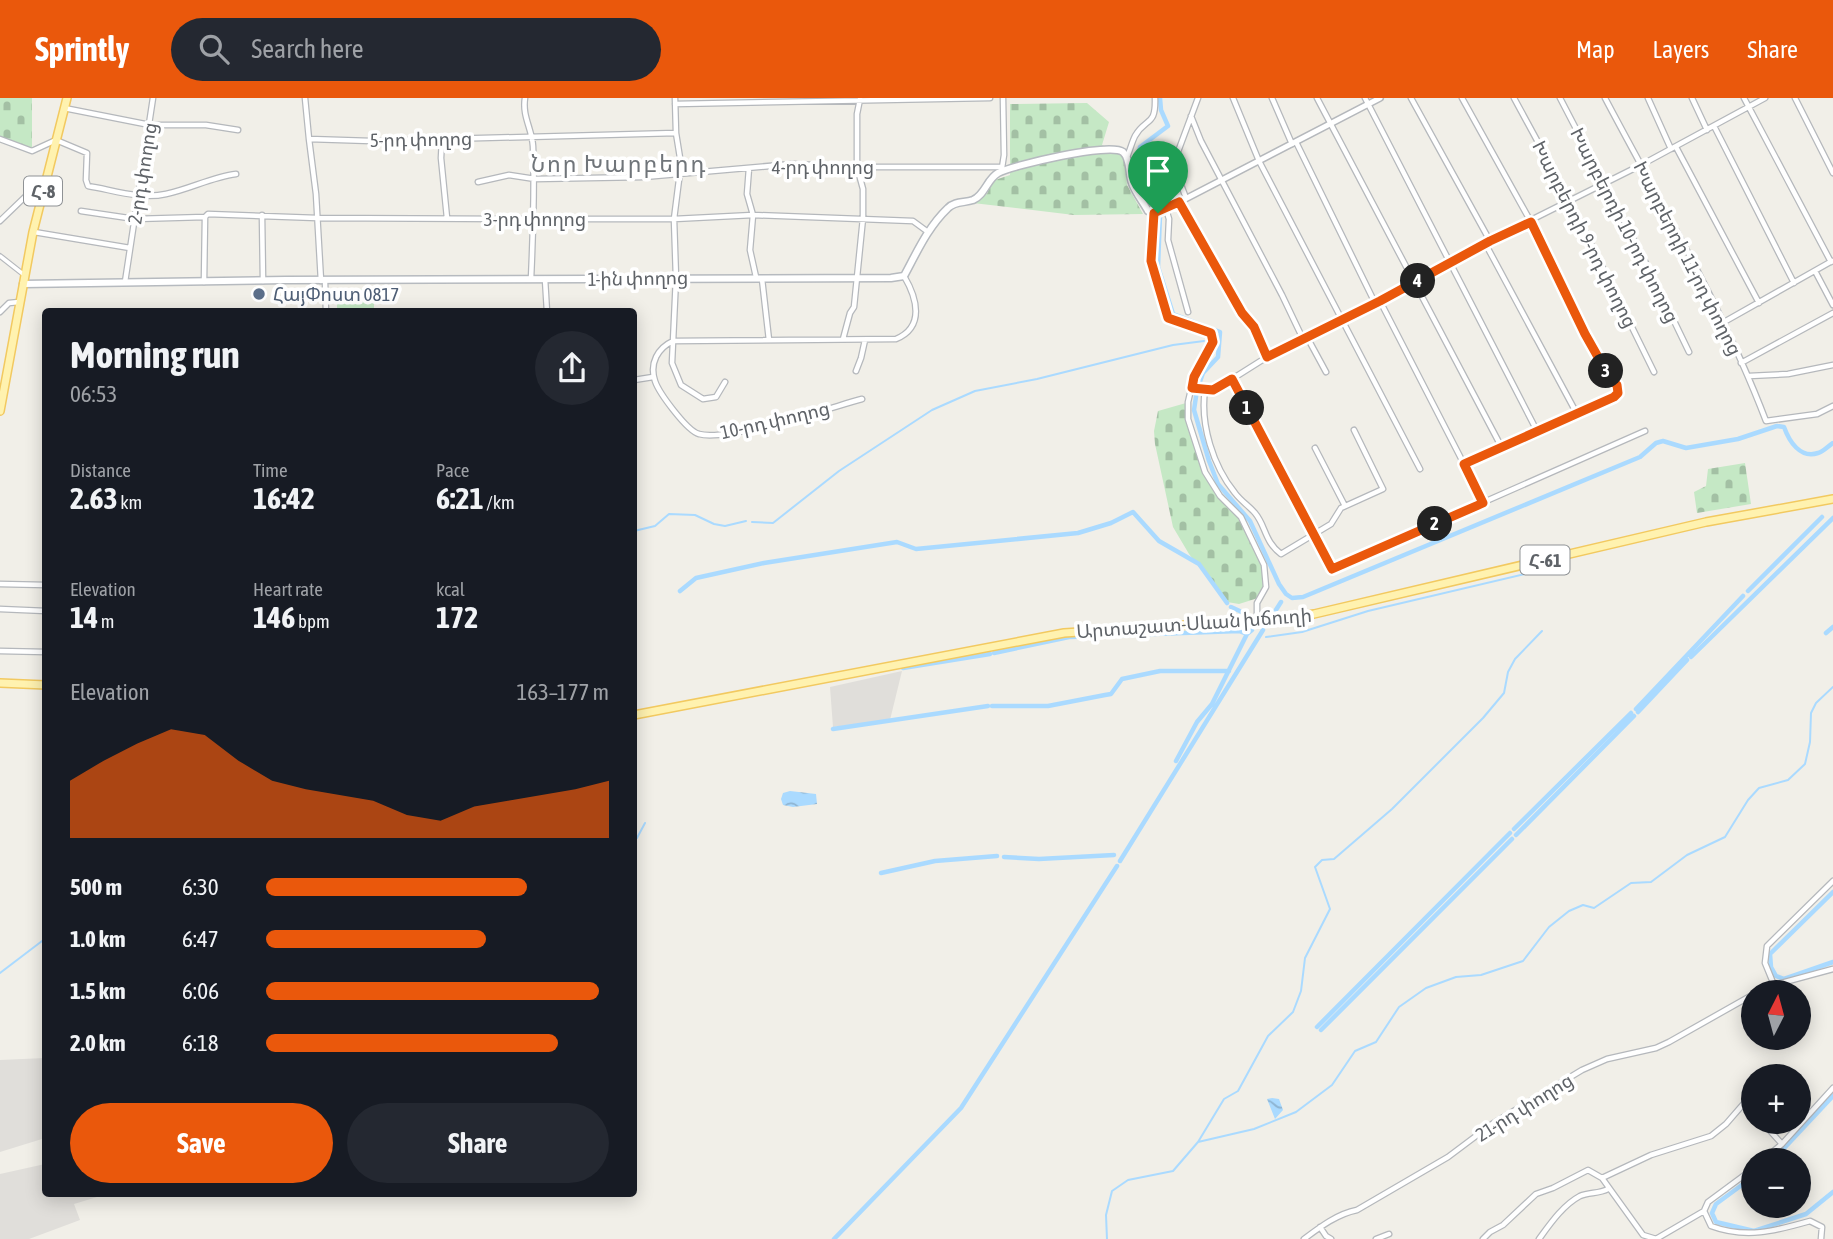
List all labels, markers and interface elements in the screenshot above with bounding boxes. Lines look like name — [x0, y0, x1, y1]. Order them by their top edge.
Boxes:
search box — [171, 18, 661, 81]
text: Sprintly — [35, 30, 129, 68]
icon: search — [195, 30, 233, 68]
text: Search here — [251, 34, 364, 64]
text: Map — [1576, 36, 1615, 63]
text: Layers — [1653, 36, 1709, 63]
text: Share — [1747, 36, 1798, 63]
street label: 2-րդ փողոց — [123, 121, 162, 225]
street label: Խարբերդի 10-րդ փողոց — [1565, 124, 1684, 327]
street label: 5-րդ փողոց — [370, 127, 472, 152]
street label: Խարբերդի 9-րդ փողոց — [1527, 137, 1642, 332]
pin — [1128, 141, 1188, 213]
district label: Նոր Խարբերդ — [531, 151, 707, 178]
icon: arrive — [1139, 152, 1177, 190]
street label: 4-րդ փողոց — [772, 156, 874, 179]
street label: Խարբերդի 11-րդ փողոց — [1629, 157, 1747, 359]
road number: Հ-8 — [24, 176, 62, 206]
street label: 3-րդ փողոց — [484, 208, 586, 231]
pin: 4 — [1400, 264, 1436, 298]
street label: 1-ին փողոց — [587, 266, 689, 291]
text: 4 — [1413, 269, 1422, 291]
place label: ՀայՓոստ 0817 — [273, 283, 399, 306]
marker: ՀայՓոստ 0817 — [251, 286, 267, 302]
button: share — [535, 331, 609, 405]
text: Morning run — [70, 333, 240, 376]
pin: 3 — [1588, 354, 1624, 388]
text: 3 — [1601, 359, 1610, 381]
text: 06:53 — [70, 381, 117, 407]
pin: 1 — [1230, 390, 1264, 426]
text: 1 — [1242, 396, 1251, 418]
street label: 10-րդ փողոց — [718, 397, 832, 444]
text: Distance — [70, 459, 131, 481]
text: Time — [253, 459, 288, 481]
text: Pace — [436, 459, 469, 481]
text: 2.63 — [70, 481, 118, 515]
text: 16:42 — [253, 481, 315, 515]
text: 6:21 — [436, 481, 484, 515]
text: km — [118, 491, 142, 513]
text: /km — [484, 491, 515, 513]
pin: 2 — [1418, 506, 1452, 542]
text: 2 — [1430, 512, 1439, 534]
road number: Հ-61 — [1520, 546, 1570, 574]
text: Elevation — [70, 578, 136, 600]
text: Heart rate — [253, 578, 323, 600]
text: kcal — [436, 578, 465, 600]
text: 14 — [70, 600, 98, 634]
text: 146 — [253, 600, 295, 634]
text: 172 — [436, 600, 478, 634]
street label: Արտաշատ-Սևան խճուղի — [1075, 604, 1313, 643]
text: m — [98, 610, 115, 632]
text: bpm — [295, 610, 330, 632]
text: Elevation — [70, 679, 150, 705]
text: 163–177 m — [516, 679, 609, 705]
text: 500 m — [70, 874, 122, 900]
text: 6:30 — [182, 874, 219, 900]
text: 1.0 km — [70, 926, 126, 952]
text: 6:47 — [182, 926, 219, 952]
text: 1.5 km — [70, 978, 126, 1004]
text: 6:06 — [182, 978, 219, 1004]
north arrow — [1741, 980, 1811, 1050]
map controls — [1741, 980, 1811, 1218]
text: 2.0 km — [70, 1030, 126, 1056]
text: 6:18 — [182, 1030, 219, 1056]
button: + — [1741, 1064, 1811, 1134]
street label: 21-րդ փողոց — [1471, 1068, 1577, 1146]
button: Save — [70, 1103, 333, 1183]
button: Share — [347, 1103, 609, 1183]
button: − — [1741, 1148, 1811, 1218]

